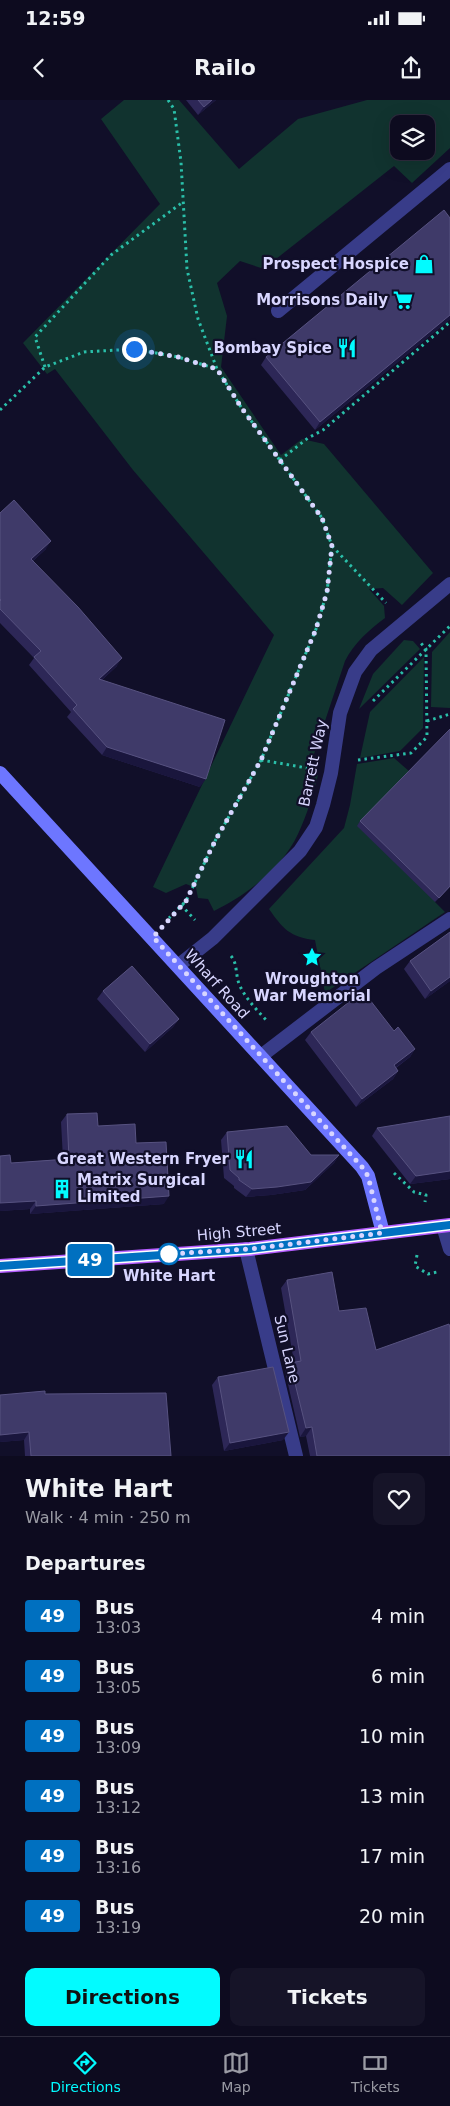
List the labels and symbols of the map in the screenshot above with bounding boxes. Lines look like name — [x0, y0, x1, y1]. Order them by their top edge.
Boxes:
shop icon: Prospect Hospice — [413, 253, 435, 275]
place label: Prospect Hospice — [262, 255, 409, 273]
supermarket icon: Morrisons Daily — [392, 289, 414, 311]
place label: Morrisons Daily — [256, 291, 388, 309]
your location — [122, 337, 147, 362]
restaurant icon: Bombay Spice — [336, 337, 358, 359]
place label: Bombay Spice — [213, 339, 332, 357]
street label: Barrett Way — [295, 718, 331, 808]
street label: Wharf Road — [181, 946, 253, 1022]
place icon: Wroughton War Memorial — [301, 946, 323, 968]
place label: Wroughton War Memorial — [253, 970, 371, 1005]
restaurant icon: Great Western Fryer — [233, 1148, 255, 1170]
place label: Great Western Fryer — [57, 1150, 230, 1168]
place label: Matrix Surgical Limited — [77, 1171, 206, 1206]
building icon: Matrix Surgical Limited — [51, 1178, 73, 1200]
street label: High Street — [196, 1219, 282, 1245]
marker: White Hart — [158, 1243, 180, 1265]
line badge: 49 — [68, 1244, 112, 1276]
place label: White Hart — [123, 1267, 215, 1285]
street label: Sun Lane — [270, 1313, 304, 1385]

